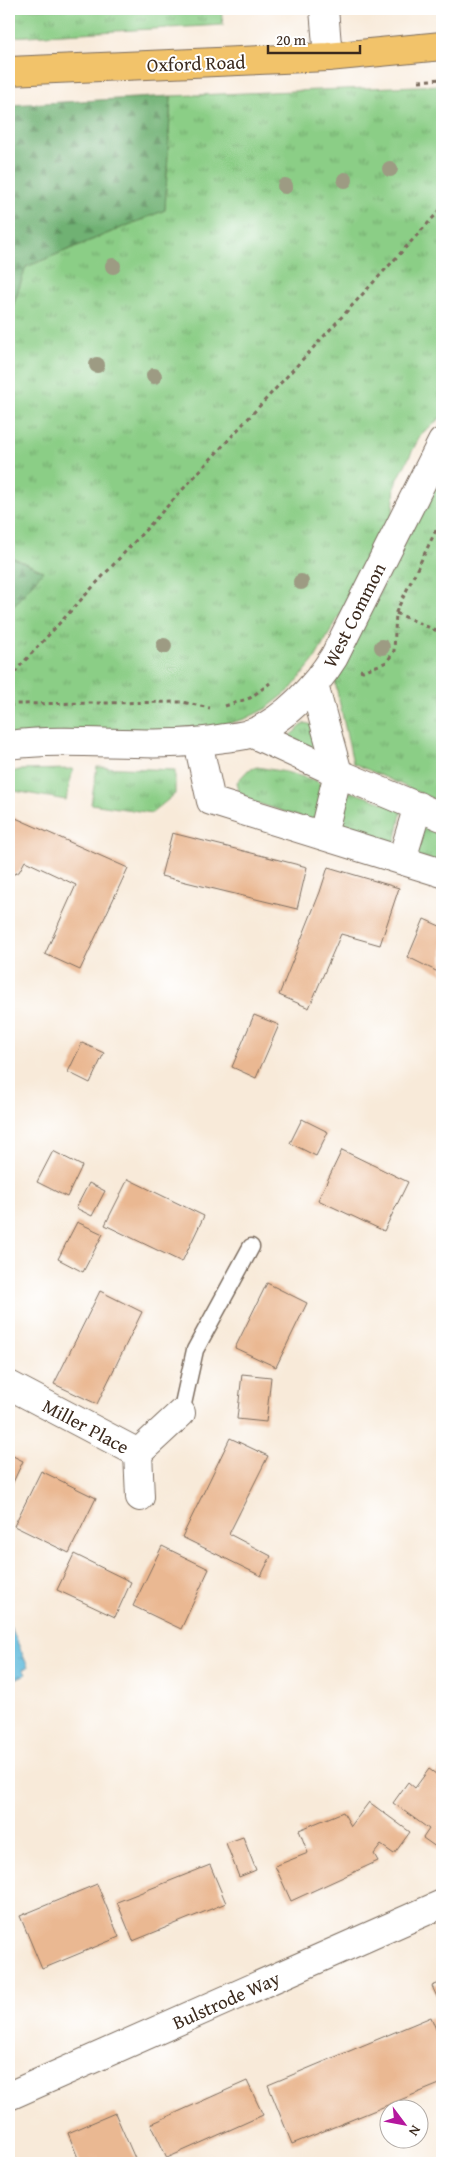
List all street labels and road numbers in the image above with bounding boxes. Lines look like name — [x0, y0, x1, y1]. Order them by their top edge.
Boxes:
street label: Oxford Road — [146, 47, 247, 79]
street label: West Common — [316, 557, 393, 672]
street label: Miller Place — [38, 1391, 134, 1461]
street label: Bulstrode Way — [168, 1964, 285, 2036]

